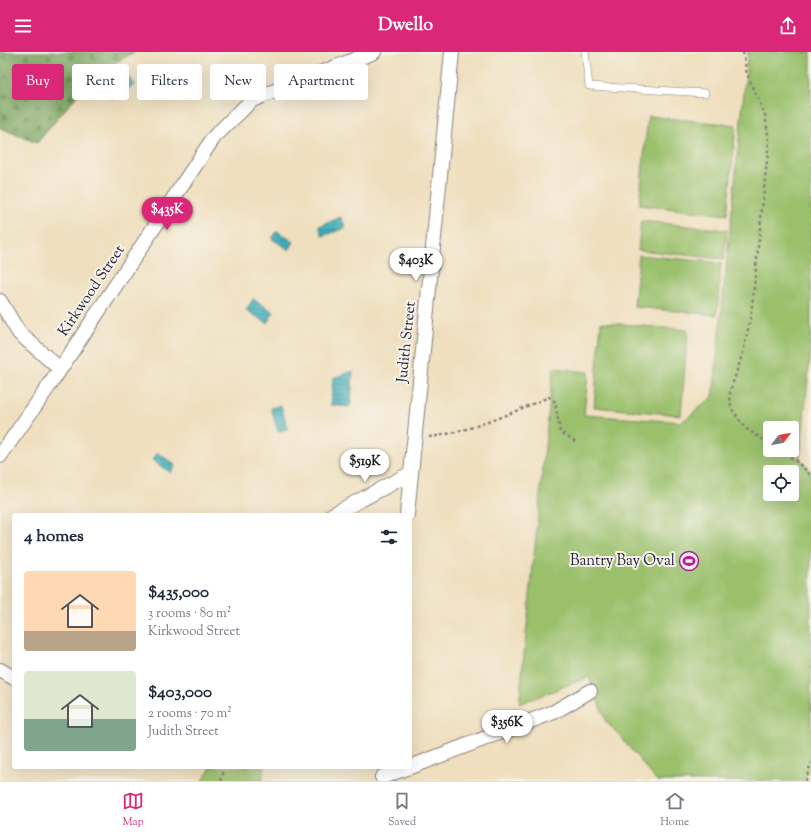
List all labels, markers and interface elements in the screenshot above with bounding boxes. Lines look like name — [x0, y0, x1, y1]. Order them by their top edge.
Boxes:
text: Dwello — [378, 13, 433, 39]
icon: menu — [12, 15, 34, 37]
icon: share — [777, 15, 799, 37]
chip: Buy — [12, 64, 64, 100]
chip: Rent — [72, 64, 129, 100]
chip: Filters — [137, 64, 202, 100]
chip: New — [210, 64, 266, 100]
chip: Apartment — [274, 64, 368, 100]
pin: $435K — [139, 197, 195, 231]
text: $435K — [151, 201, 183, 219]
street label: Kirkwood Street — [54, 241, 130, 341]
pin: $403K — [388, 248, 444, 282]
text: $403K — [399, 252, 433, 270]
street label: Judith Street — [392, 300, 422, 385]
north arrow — [763, 421, 799, 457]
map controls — [763, 421, 799, 501]
pin: $519K — [337, 449, 393, 483]
text: $519K — [349, 453, 381, 471]
button: locate — [763, 465, 799, 501]
text: 4 homes — [24, 525, 84, 549]
icon: filters — [378, 526, 400, 548]
sports icon: Bantry Bay Oval — [678, 550, 700, 572]
place label: Bantry Bay Oval — [570, 551, 675, 572]
text: $435,000 — [148, 581, 209, 605]
icon: home — [56, 587, 104, 635]
text: 3 rooms · 80 m² — [148, 605, 231, 623]
text: Kirkwood Street — [148, 623, 240, 641]
text: $403,000 — [148, 681, 212, 705]
icon: home — [56, 687, 104, 735]
text: 2 rooms · 70 m² — [148, 705, 232, 723]
pin: $356K — [479, 710, 535, 744]
text: $356K — [491, 714, 523, 732]
text: Judith Street — [148, 723, 219, 741]
tab: Map — [122, 790, 144, 830]
tab: Saved — [388, 790, 416, 830]
tab: Home — [660, 790, 689, 830]

